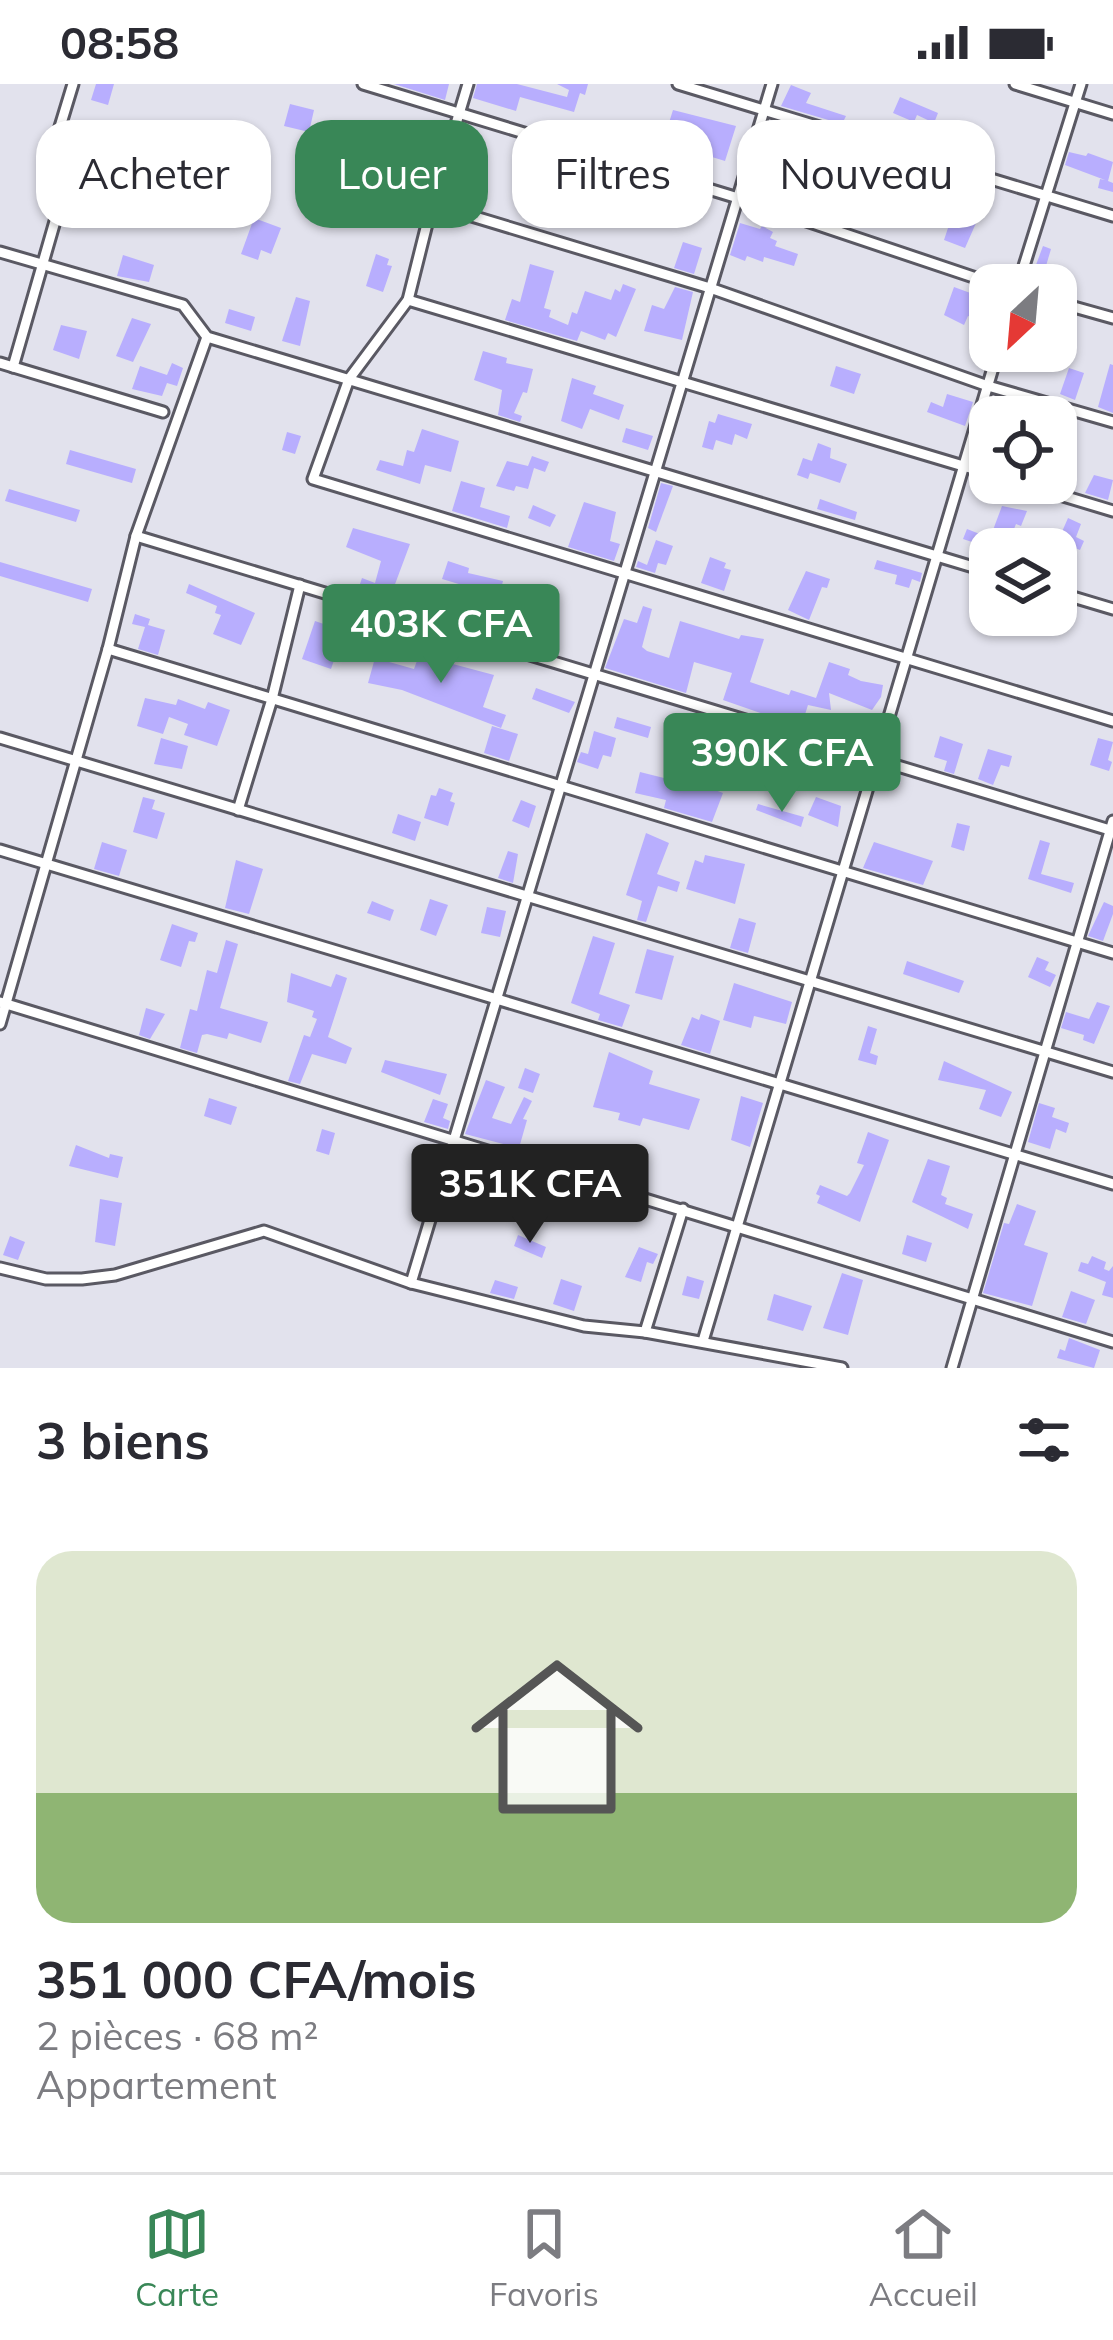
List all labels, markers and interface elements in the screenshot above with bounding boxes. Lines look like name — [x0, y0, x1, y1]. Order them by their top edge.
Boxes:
text: 08:58 — [60, 14, 179, 70]
chip: Acheter — [36, 120, 271, 228]
chip: Louer — [295, 120, 488, 228]
chip: Filtres — [512, 120, 713, 228]
chip: Nouveau — [737, 120, 995, 228]
north arrow — [969, 264, 1077, 372]
map controls — [969, 264, 1077, 636]
button: locate — [969, 396, 1077, 504]
button: layers — [969, 528, 1077, 636]
pin: 403K CFA — [317, 584, 565, 686]
text: 403K CFA — [350, 598, 533, 647]
pin: 390K CFA — [658, 713, 906, 815]
text: 390K CFA — [691, 727, 874, 776]
pin: 351K CFA — [406, 1144, 654, 1246]
text: 351K CFA — [439, 1158, 622, 1207]
icon: filters — [1011, 1407, 1077, 1473]
text: 3 biens — [36, 1408, 210, 1472]
icon: home — [449, 1629, 665, 1845]
text: 351 000 CFA/mois — [36, 1947, 477, 2011]
text: 2 pièces · 68 m² — [36, 2011, 318, 2060]
text: Appartement — [36, 2060, 277, 2109]
tab: Carte — [135, 2201, 219, 2314]
tab: Favoris — [489, 2201, 599, 2314]
tab: Accueil — [869, 2201, 978, 2314]

